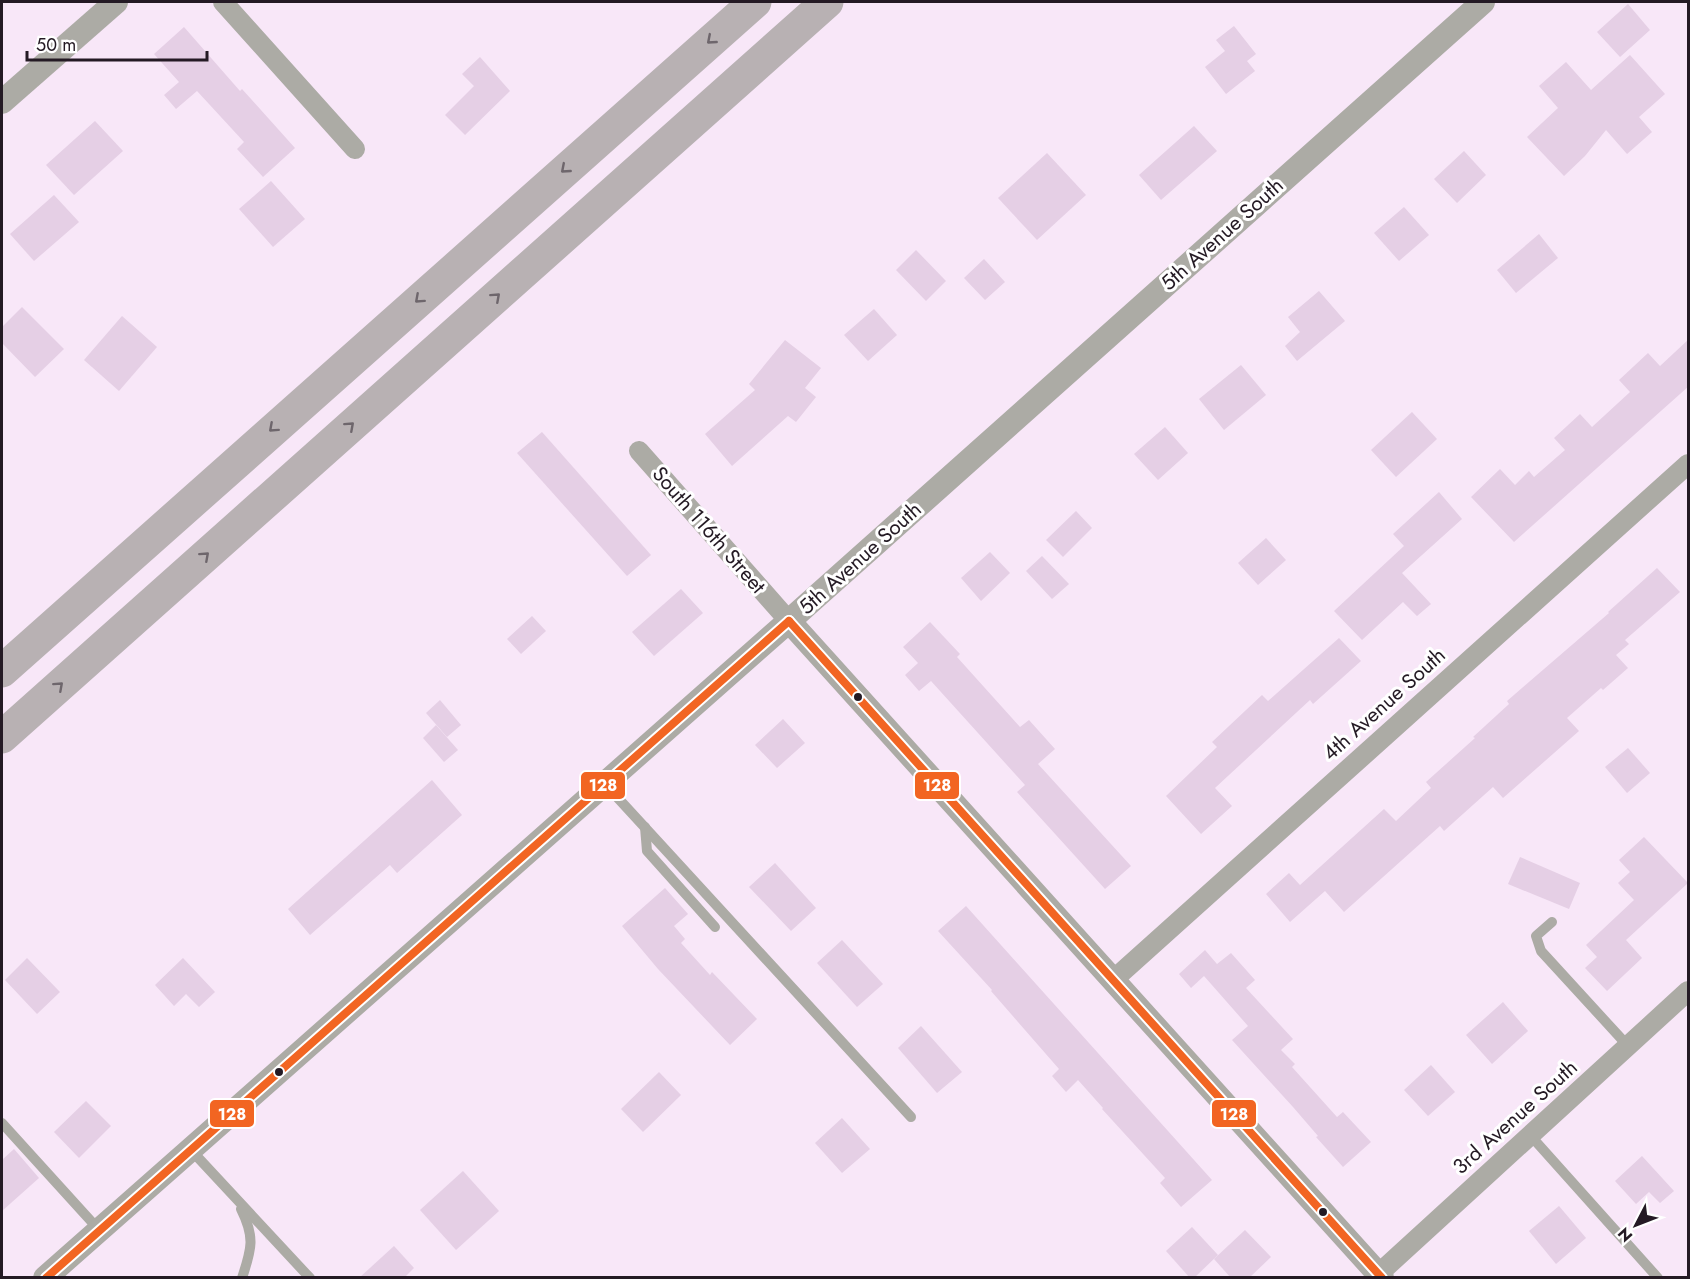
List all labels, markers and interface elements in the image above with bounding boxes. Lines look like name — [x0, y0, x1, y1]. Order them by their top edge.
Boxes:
scale bar — [27, 24, 207, 62]
text: 50 m — [36, 32, 76, 58]
one-way arrow — [707, 33, 718, 44]
one-way arrow — [561, 162, 571, 173]
street label: 5th Avenue South — [1154, 171, 1290, 297]
one-way arrow — [415, 292, 426, 303]
one-way arrow — [489, 293, 500, 304]
one-way arrow — [269, 421, 280, 432]
one-way arrow — [344, 422, 354, 433]
street label: South 116th Street — [645, 460, 773, 600]
street label: 5th Avenue South — [792, 495, 928, 621]
one-way arrow — [198, 552, 209, 563]
street label: 4th Avenue South — [1316, 641, 1452, 767]
one-way arrow — [52, 682, 63, 693]
unlabelled marker — [852, 691, 864, 703]
line badge: 128 — [580, 771, 626, 800]
line badge: 128 — [914, 771, 960, 800]
text: 128 — [589, 774, 617, 797]
text: 128 — [923, 774, 951, 797]
street label: 3rd Avenue South — [1446, 1053, 1584, 1181]
unlabelled marker — [273, 1066, 285, 1078]
line badge: 128 — [209, 1099, 255, 1128]
line badge: 128 — [1211, 1099, 1257, 1128]
text: 128 — [218, 1103, 246, 1126]
text: 128 — [1220, 1103, 1248, 1126]
north arrow — [1606, 1195, 1666, 1255]
unlabelled marker — [1317, 1206, 1329, 1218]
text: N — [1612, 1222, 1638, 1247]

